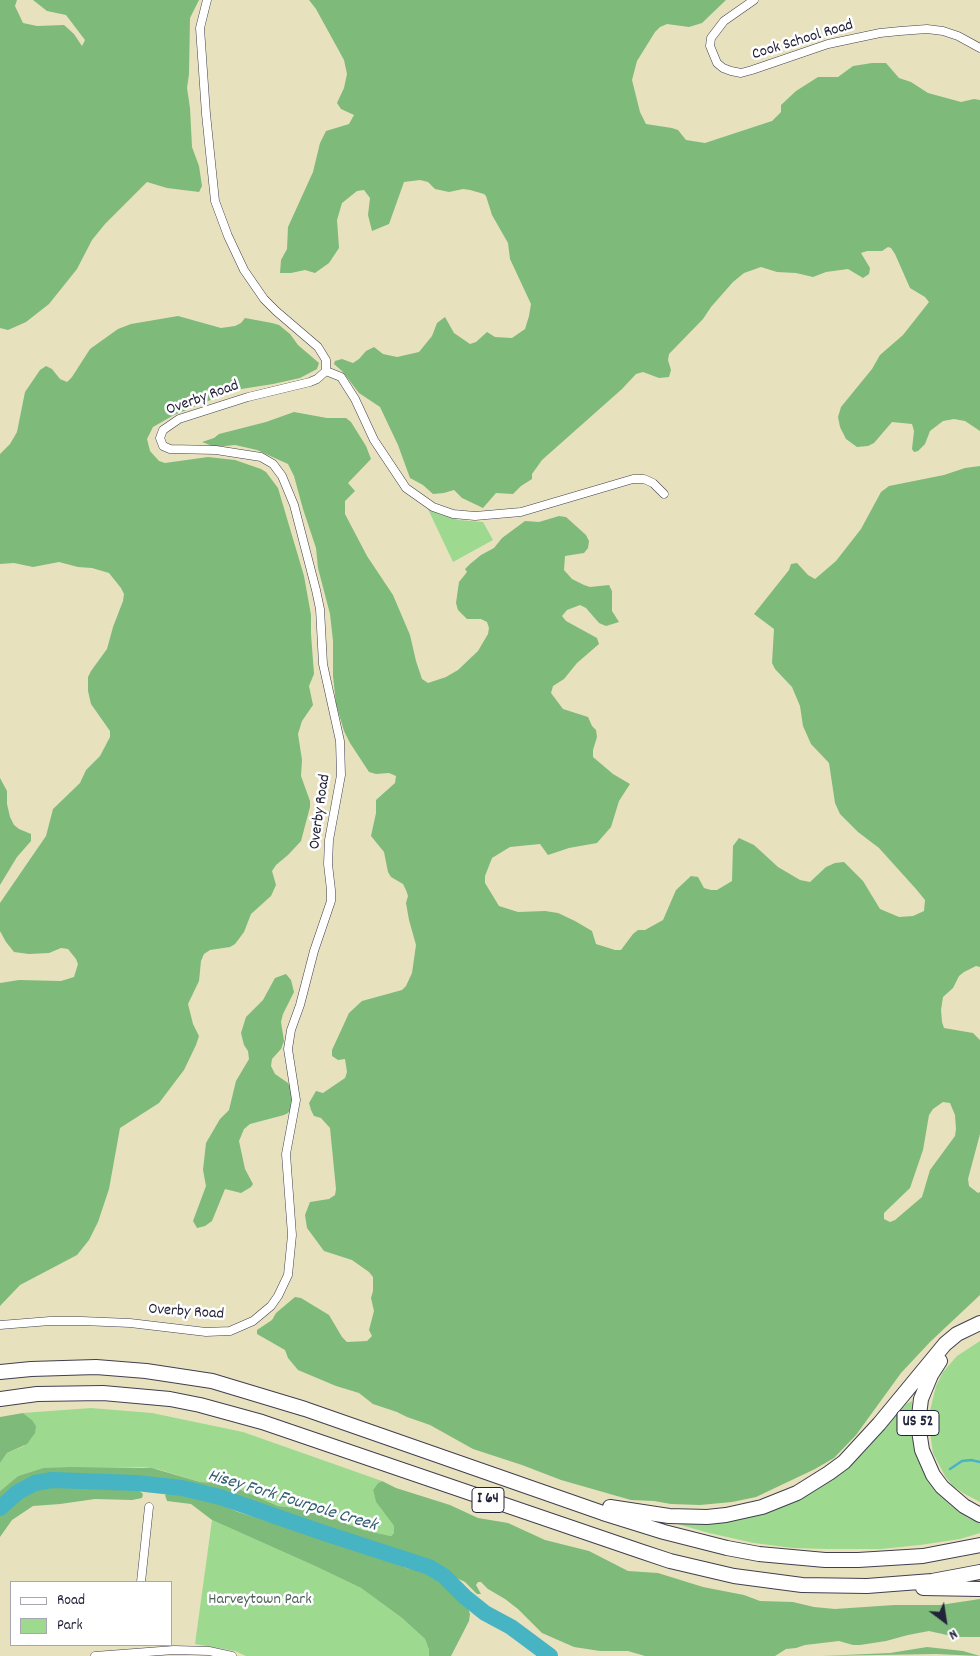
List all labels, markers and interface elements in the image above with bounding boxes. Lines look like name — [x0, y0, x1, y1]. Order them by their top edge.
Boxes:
street label: Cook School Road — [750, 16, 856, 66]
street label: Overby Road — [164, 377, 242, 421]
street label: Overby Road — [306, 773, 336, 851]
street label: Overby Road — [148, 1301, 224, 1325]
road number: US 52 — [897, 1410, 939, 1436]
water label: Hisey Fork Fourpole Creek — [205, 1466, 379, 1538]
road number: I 64 — [472, 1488, 504, 1512]
legend — [10, 1581, 172, 1646]
text: Road — [57, 1590, 85, 1612]
park label: Harveytown Park — [208, 1591, 312, 1611]
north arrow — [920, 1596, 970, 1646]
text: Park — [57, 1615, 83, 1637]
text: N — [945, 1623, 961, 1644]

